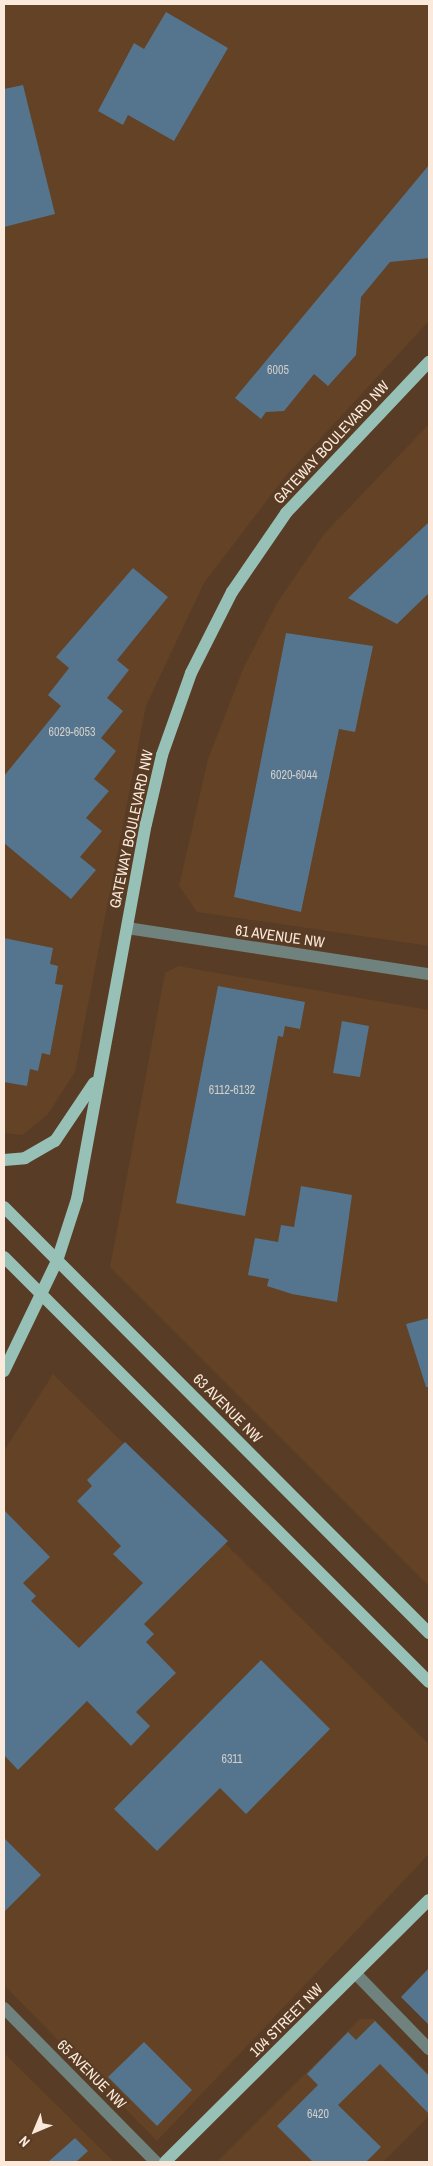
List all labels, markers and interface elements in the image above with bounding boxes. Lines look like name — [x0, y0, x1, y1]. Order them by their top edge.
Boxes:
house number: 6005 — [267, 364, 289, 378]
street label: GATEWAY BOULEVARD NW — [269, 377, 393, 507]
house number: 6029-6053 — [48, 726, 96, 740]
street label: GATEWAY BOULEVARD NW — [105, 748, 157, 910]
house number: 6020-6044 — [270, 769, 318, 783]
street label: 61 AVENUE NW — [234, 921, 326, 951]
house number: 6112-6132 — [209, 1084, 255, 1098]
street label: 63 AVENUE NW — [190, 1370, 266, 1446]
house number: 6311 — [221, 1753, 243, 1767]
street label: 104 STREET NW — [246, 1980, 326, 2060]
street label: 65 AVENUE NW — [54, 2036, 130, 2112]
north arrow — [10, 2106, 60, 2156]
house number: 6420 — [307, 2108, 329, 2122]
text: N — [15, 2132, 34, 2151]

